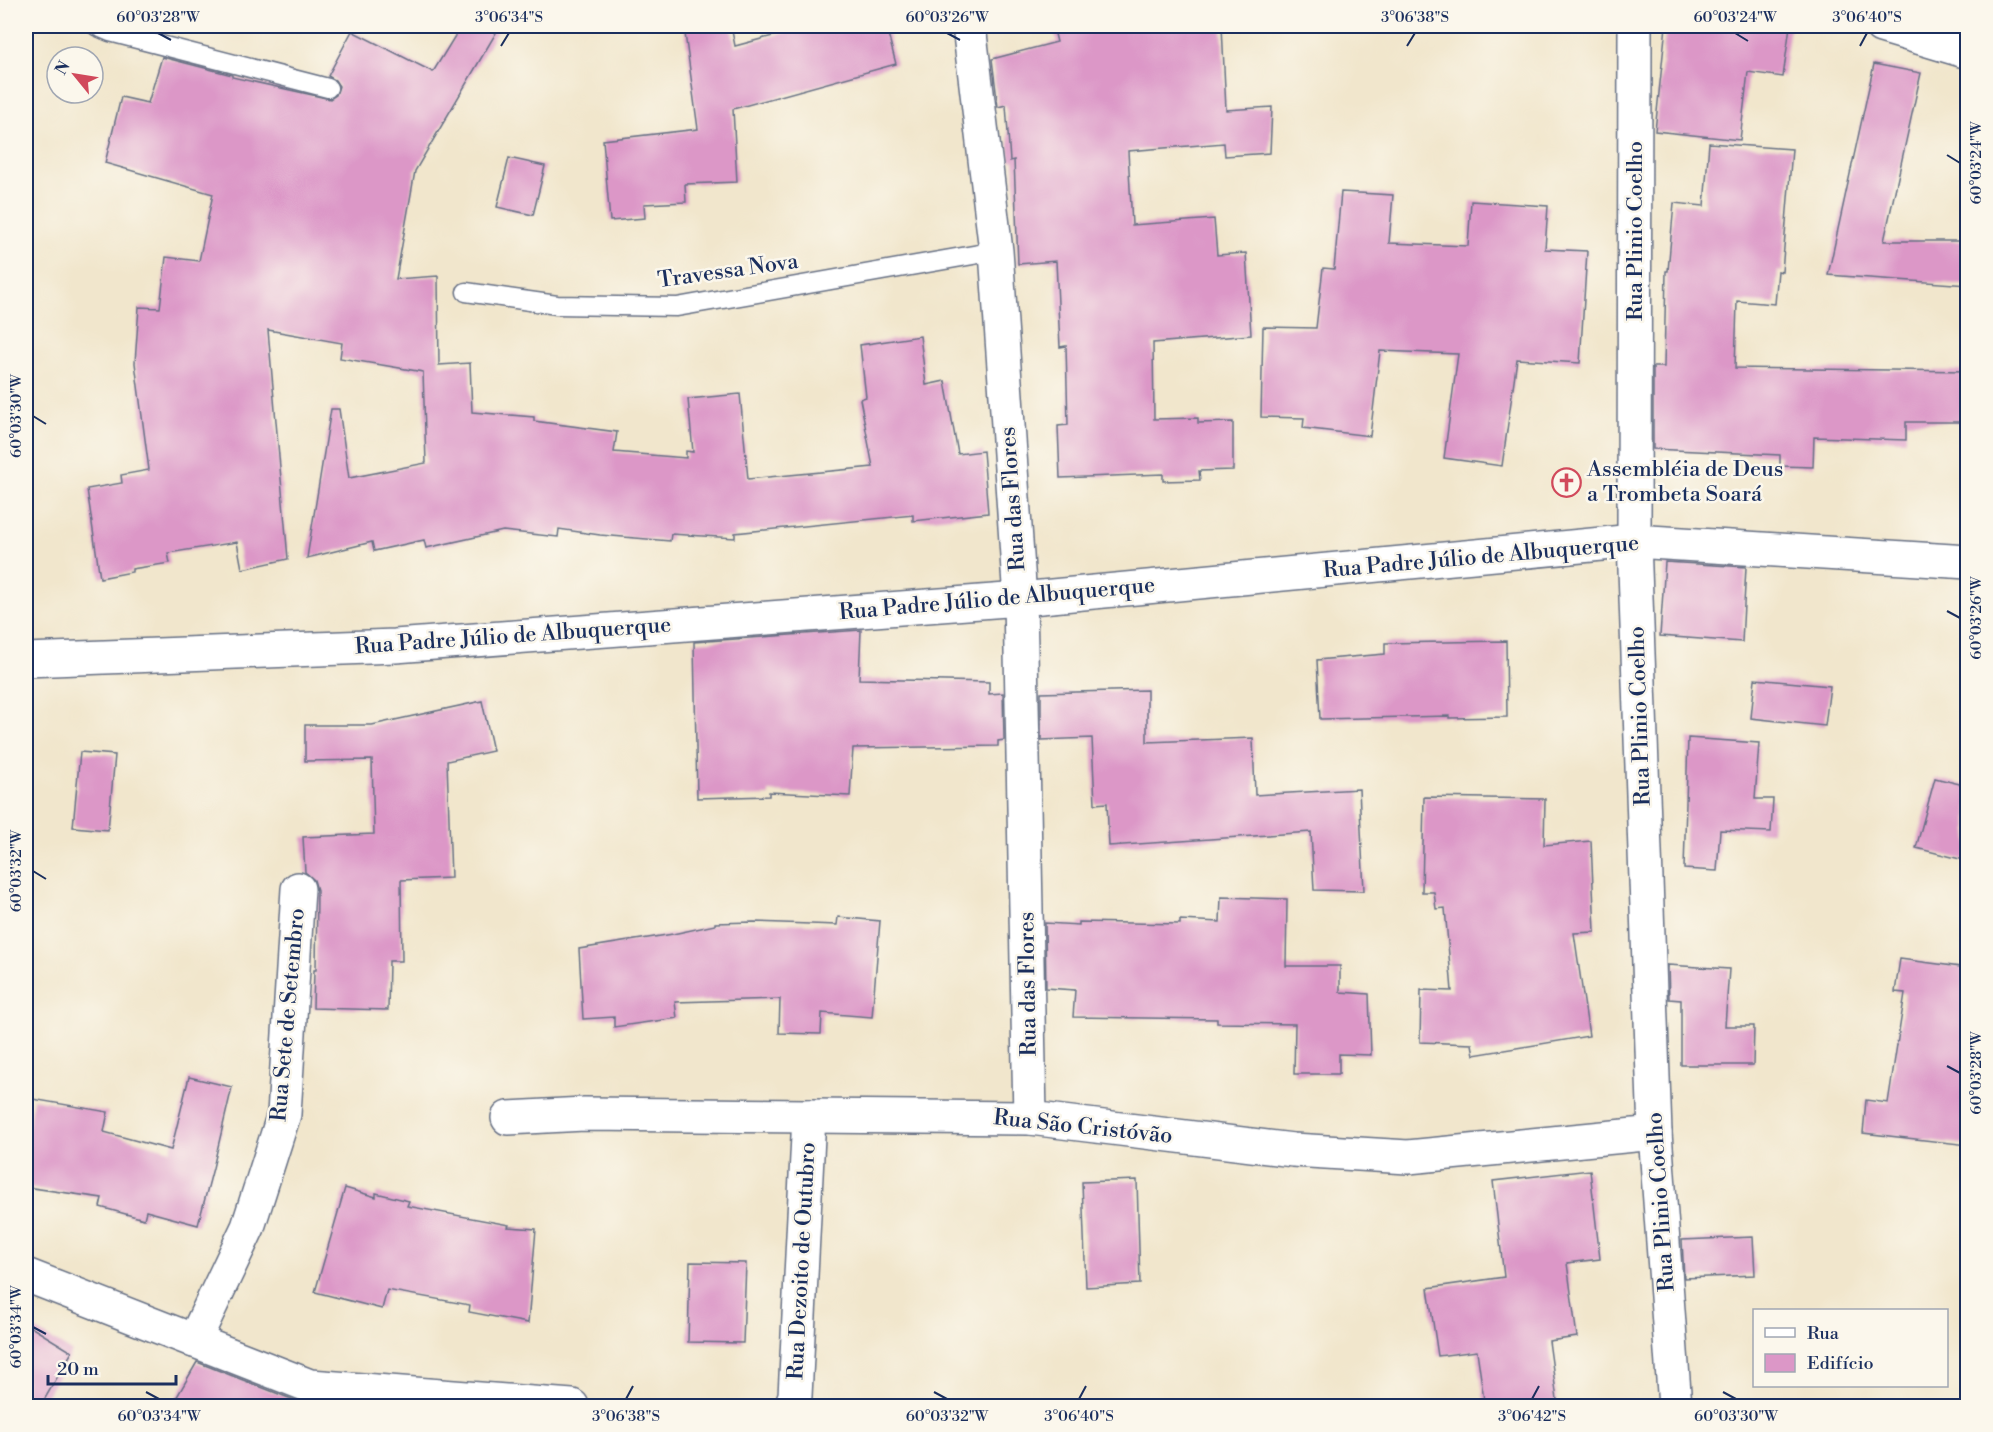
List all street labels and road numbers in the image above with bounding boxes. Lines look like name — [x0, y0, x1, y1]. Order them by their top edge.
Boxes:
street label: Rua Plinio Coelho — [1622, 141, 1649, 321]
street label: Travessa Nova — [656, 248, 801, 294]
street label: Rua das Flores — [994, 426, 1032, 572]
street label: Rua Padre Júlio de Albuquerque — [1322, 530, 1640, 584]
street label: Rua Padre Júlio de Albuquerque — [838, 572, 1156, 626]
street label: Rua Padre Júlio de Albuquerque — [354, 611, 672, 661]
street label: Rua Plinio Coelho — [1623, 626, 1657, 806]
street label: Rua Sete de Setembro — [265, 907, 311, 1123]
street label: Rua das Flores — [1013, 911, 1043, 1057]
street label: Rua São Cristóvão — [992, 1104, 1174, 1150]
street label: Rua Plinio Coelho — [1641, 1111, 1681, 1293]
street label: Rua Dezoito de Outubro — [782, 1141, 822, 1381]

